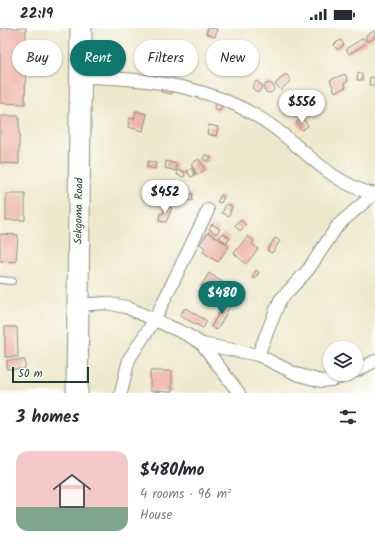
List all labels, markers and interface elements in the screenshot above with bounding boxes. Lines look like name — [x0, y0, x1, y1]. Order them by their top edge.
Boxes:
text: 22:19 — [20, 2, 53, 26]
chip: Buy — [12, 40, 62, 76]
chip: Rent — [70, 40, 126, 76]
chip: Filters — [134, 40, 198, 76]
chip: New — [206, 40, 259, 76]
pin: $556 — [278, 90, 326, 124]
text: $556 — [288, 92, 316, 113]
street label: Sekgoma Road — [69, 177, 89, 244]
pin: $452 — [141, 180, 189, 214]
text: $452 — [151, 182, 179, 203]
pin: $480 — [198, 281, 246, 315]
text: $480 — [207, 283, 237, 304]
map controls — [323, 341, 363, 381]
button: layers — [323, 341, 363, 381]
scale bar — [12, 365, 89, 384]
text: 50 m — [18, 365, 43, 383]
text: 3 homes — [16, 404, 79, 431]
icon: filters — [337, 406, 359, 428]
text: $480/mo — [140, 457, 205, 484]
icon: home — [48, 467, 96, 515]
text: 4 rooms · 96 m² — [140, 484, 231, 505]
text: House — [140, 505, 172, 526]

